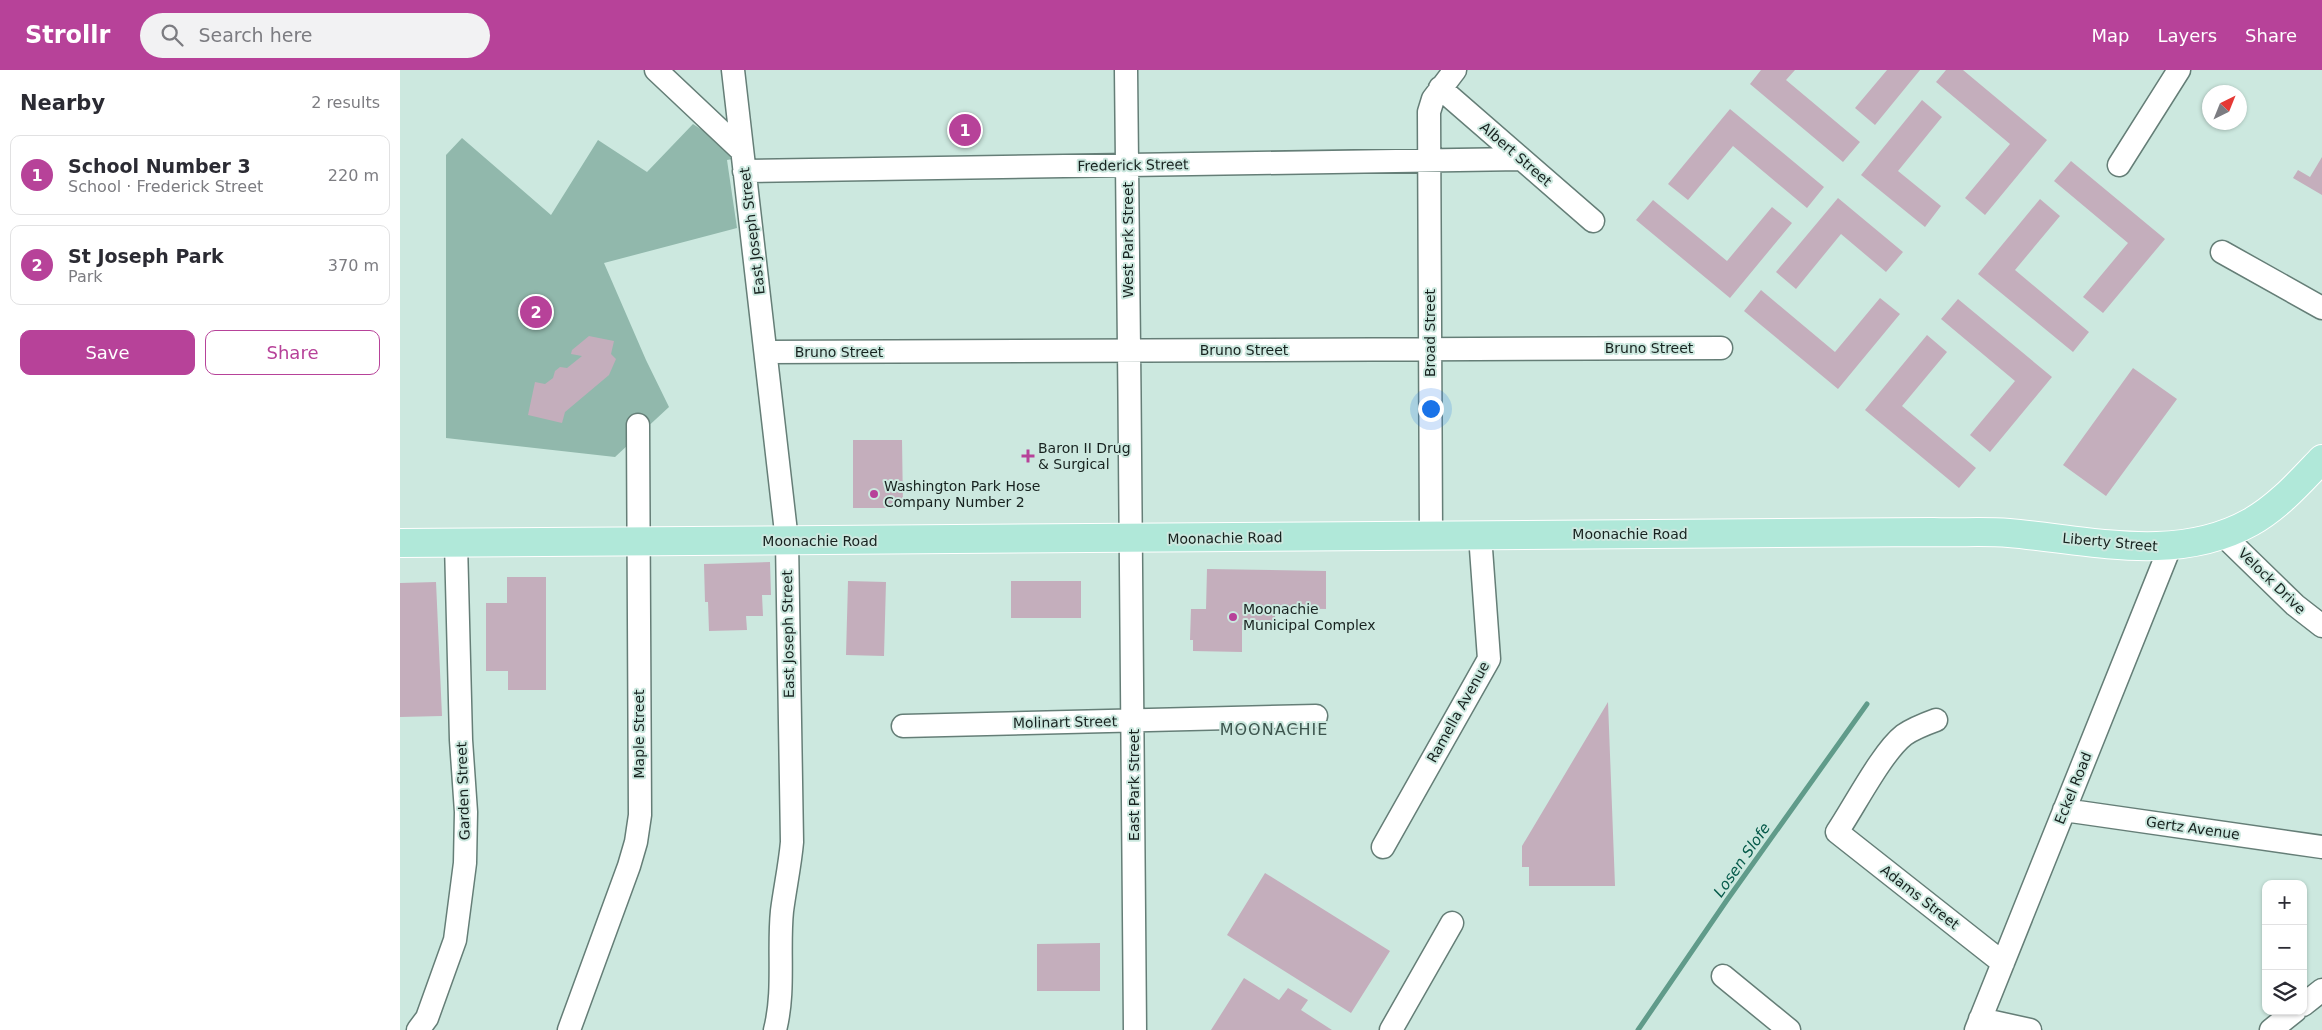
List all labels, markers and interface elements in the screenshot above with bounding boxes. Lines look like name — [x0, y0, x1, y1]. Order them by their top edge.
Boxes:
search box — [140, 13, 490, 58]
text: Strollr — [25, 21, 110, 49]
icon: search — [158, 21, 186, 49]
text: Search here — [198, 24, 313, 46]
text: Map — [2091, 25, 2129, 46]
text: Layers — [2157, 25, 2217, 46]
text: Share — [2245, 25, 2297, 46]
north arrow — [2202, 85, 2247, 130]
text: Nearby — [20, 91, 105, 115]
text: 2 results — [311, 93, 380, 112]
pin: 1 — [949, 111, 981, 149]
street label: Albert Street — [1477, 119, 1555, 190]
text: School Number 3 — [68, 155, 251, 177]
street label: Frederick Street — [1077, 156, 1189, 174]
text: 1 — [31, 166, 43, 185]
text: 220 m — [328, 166, 379, 185]
street label: East Joseph Street — [736, 166, 768, 296]
text: School · Frederick Street — [68, 177, 263, 196]
street label: West Park Street — [1120, 181, 1136, 298]
text: St Joseph Park — [68, 245, 224, 267]
text: 2 — [31, 256, 43, 275]
text: 370 m — [328, 256, 379, 275]
text: Park — [68, 267, 103, 286]
street label: Broad Street — [1422, 288, 1438, 377]
pin: 2 — [520, 293, 552, 331]
button: Save — [20, 330, 195, 375]
button: Share — [205, 330, 380, 375]
street label: Bruno Street — [1605, 340, 1694, 356]
street label: Bruno Street — [1200, 342, 1289, 358]
street label: Bruno Street — [795, 344, 884, 360]
your location — [1418, 396, 1444, 422]
place label: Baron II Drug & Surgical — [1038, 440, 1131, 472]
marker: Baron II Drug & Surgical — [1022, 450, 1034, 462]
place label: Washington Park Hose Company Number 2 — [884, 478, 1040, 510]
marker: Washington Park Hose Company Number 2 — [868, 488, 880, 500]
street label: Moonachie Road — [1572, 526, 1688, 542]
street label: Moonachie Road — [1167, 529, 1283, 547]
street label: Liberty Street — [2062, 530, 2159, 554]
street label: Moonachie Road — [762, 533, 878, 549]
street label: Velock Drive — [2235, 545, 2309, 617]
street label: East Joseph Street — [779, 569, 797, 698]
place label: Moonachie Municipal Complex — [1243, 601, 1376, 633]
marker: Moonachie Municipal Complex — [1227, 611, 1239, 623]
street label: Ramella Avenue — [1424, 659, 1492, 765]
street label: Maple Street — [631, 689, 647, 779]
street label: Molinart Street — [1013, 713, 1118, 731]
district label: MOONACHIE — [1220, 720, 1328, 739]
street label: East Park Street — [1126, 729, 1142, 841]
street label: Garden Street — [453, 741, 473, 840]
street label: Eckel Road — [2051, 750, 2095, 826]
street label: Gertz Avenue — [2145, 813, 2241, 843]
water label: Losen Slofe — [1710, 820, 1774, 900]
street label: Adams Street — [1878, 862, 1963, 933]
map controls — [2262, 880, 2307, 1015]
button: + — [2262, 880, 2307, 925]
button: − — [2262, 925, 2307, 970]
button: layers — [2262, 970, 2307, 1015]

